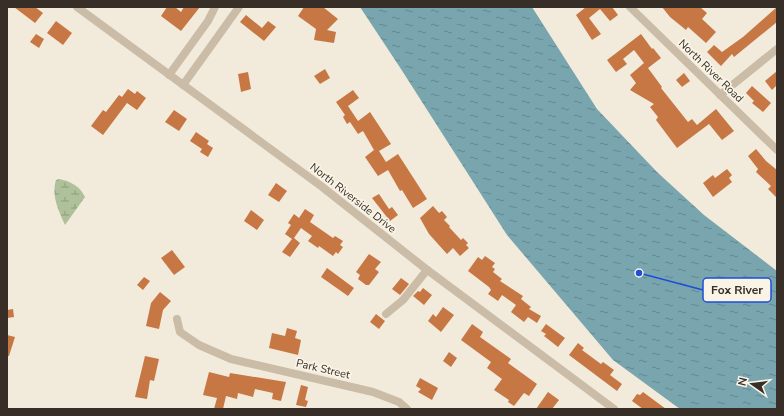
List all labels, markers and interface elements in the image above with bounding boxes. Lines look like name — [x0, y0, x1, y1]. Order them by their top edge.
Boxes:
street label: North River Road — [675, 36, 747, 106]
street label: North Riverside Drive — [307, 160, 399, 237]
callout: Fox River — [703, 278, 771, 302]
text: Fox River — [711, 282, 763, 298]
street label: Park Street — [295, 356, 352, 383]
north arrow — [732, 364, 772, 404]
text: N — [735, 376, 751, 388]

